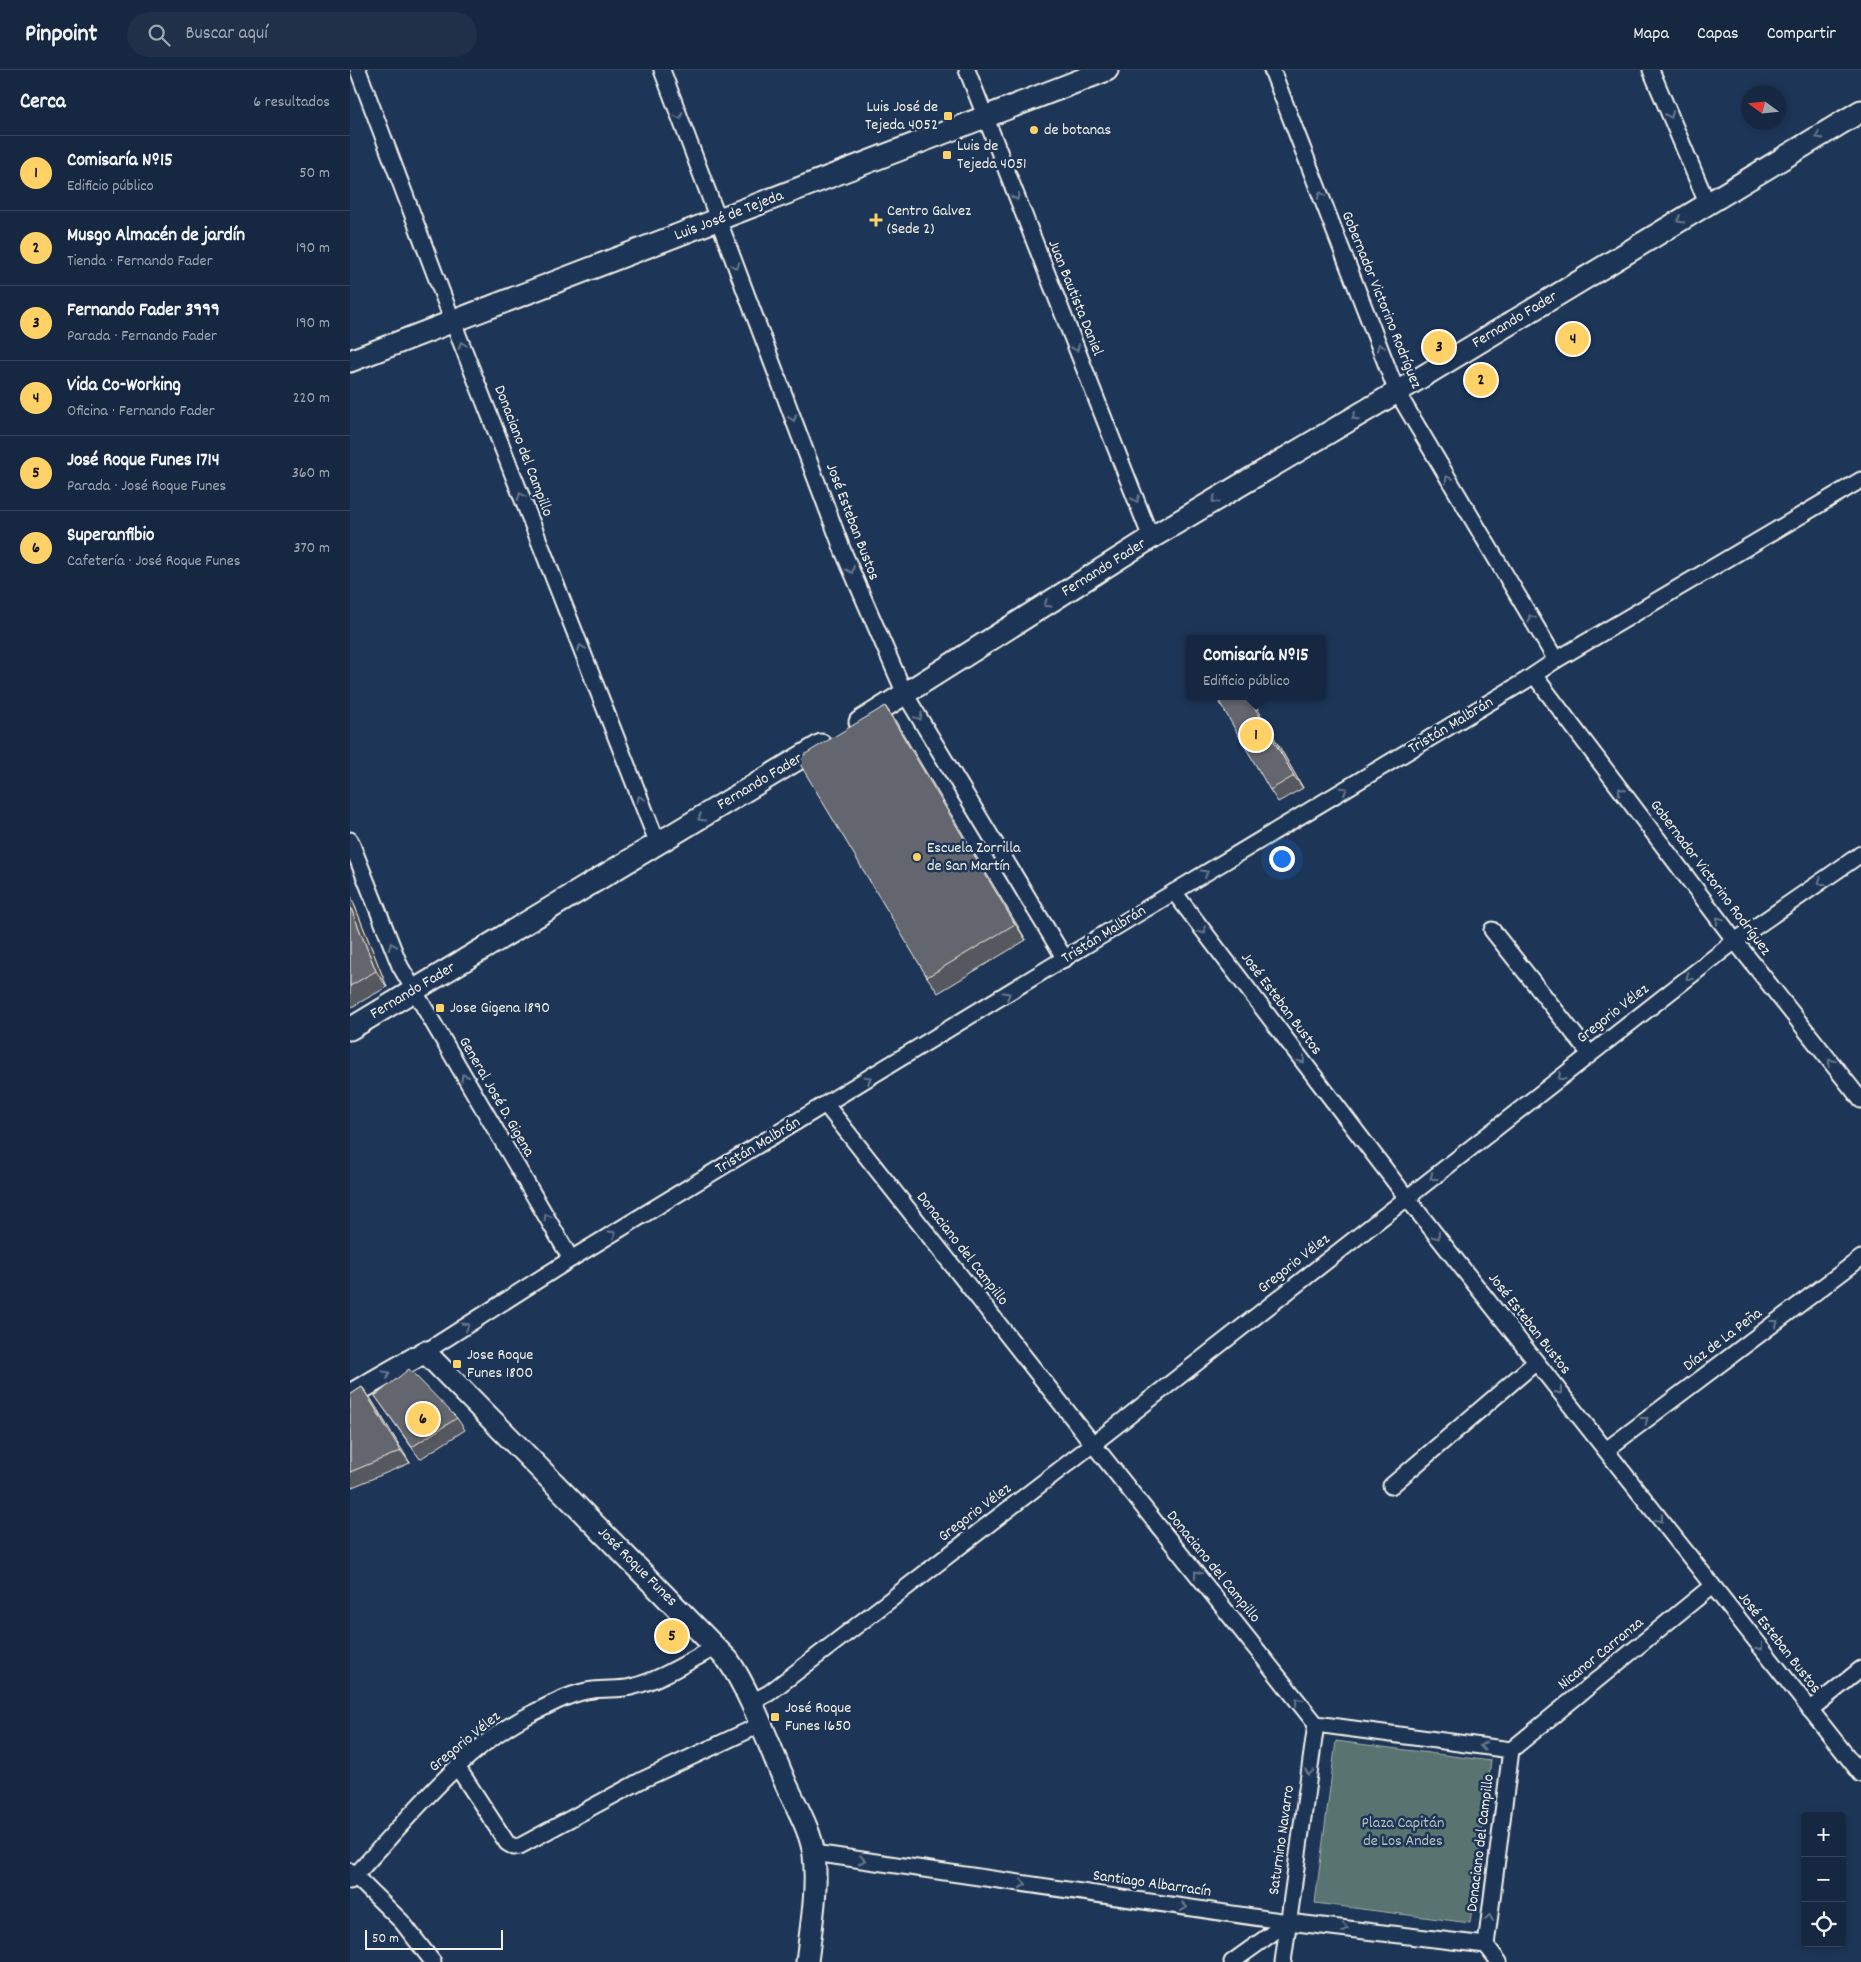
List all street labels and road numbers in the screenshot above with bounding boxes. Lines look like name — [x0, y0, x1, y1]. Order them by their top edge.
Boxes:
street label: Luis José de Tejeda — [671, 185, 787, 247]
street label: Gobernador Victorino Rodríguez — [1335, 208, 1427, 392]
street label: Juan Bautista Daniel — [1041, 237, 1109, 359]
street label: Fernando Fader — [1468, 285, 1562, 355]
street label: Donaciano del Campillo — [487, 382, 559, 520]
street label: José Esteban Bustos — [819, 460, 885, 584]
street label: Fernando Fader — [1057, 533, 1151, 603]
street label: Tristán Malbrán — [1404, 691, 1498, 761]
street label: Fernando Fader — [713, 747, 807, 817]
street label: Gobernador Victorino Rodríguez — [1644, 795, 1776, 961]
street label: Tristán Malbrán — [1057, 900, 1151, 970]
street label: José Esteban Bustos — [1235, 948, 1328, 1061]
street label: Fernando Fader — [366, 956, 460, 1026]
street label: Gregorio Vélez — [1572, 978, 1654, 1050]
street label: General José D. Gigena — [452, 1033, 540, 1162]
street label: Tristán Malbrán — [711, 1111, 805, 1181]
street label: Donaciano del Campillo — [910, 1187, 1014, 1311]
street label: Gregorio Vélez — [1253, 1228, 1335, 1300]
street label: José Esteban Bustos — [1482, 1268, 1576, 1380]
street label: Díaz de La Peña — [1679, 1302, 1768, 1377]
street label: Gregorio Vélez — [934, 1478, 1016, 1548]
street label: Donaciano del Campillo — [1160, 1506, 1266, 1628]
street label: José Roque Funes — [592, 1522, 682, 1612]
street label: José Esteban Bustos — [1732, 1587, 1826, 1699]
street label: Nicanor Carranza — [1553, 1612, 1649, 1696]
street label: Gregorio Vélez — [424, 1706, 506, 1778]
street label: Donaciano del Campillo — [1461, 1773, 1501, 1913]
street label: Saturnino Navarro — [1263, 1784, 1301, 1896]
street label: Santiago Albarracín — [1091, 1864, 1213, 1904]

